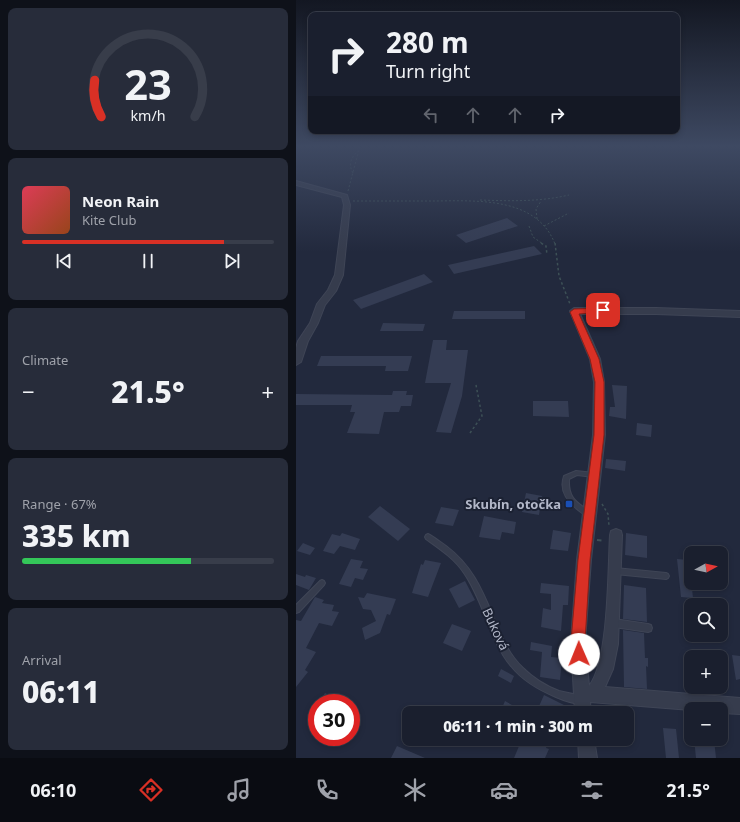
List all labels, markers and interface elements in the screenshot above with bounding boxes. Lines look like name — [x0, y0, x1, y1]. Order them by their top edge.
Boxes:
text: 280 m — [386, 23, 469, 61]
icon: right — [320, 28, 372, 80]
text: 23 — [124, 56, 172, 112]
text: Turn right — [386, 59, 470, 83]
icon: left — [420, 104, 442, 126]
icon: ahead — [462, 104, 484, 126]
icon: ahead — [504, 104, 526, 126]
icon: right — [546, 104, 568, 126]
text: km/h — [130, 106, 166, 125]
text: Neon Rain — [82, 191, 159, 211]
text: Kite Club — [82, 211, 136, 229]
icon: previous — [53, 250, 75, 272]
icon: pause — [137, 250, 159, 272]
icon: next — [221, 250, 243, 272]
pin — [586, 293, 620, 327]
icon: arrive — [592, 299, 614, 321]
text: Climate — [22, 351, 68, 369]
text: 21.5° — [111, 371, 185, 412]
text: − — [22, 376, 35, 406]
text: + — [261, 376, 274, 406]
text: Range · 67% — [22, 495, 97, 513]
place label: Skubín, otočka — [465, 495, 561, 513]
marker: Skubín, otočka — [564, 499, 574, 509]
text: 335 km — [22, 515, 131, 556]
north arrow — [684, 546, 728, 590]
map controls — [684, 546, 728, 746]
button: search — [684, 598, 728, 642]
street label: Buková — [478, 605, 514, 653]
position arrow — [558, 633, 600, 675]
button: + — [684, 650, 728, 694]
text: Arrival — [22, 651, 62, 669]
text: 06:11 — [22, 671, 100, 712]
speed limit sign: 30 — [308, 694, 360, 746]
button: − — [684, 702, 728, 746]
text: 06:11 · 1 min · 300 m — [443, 716, 593, 736]
icon: directions — [137, 776, 165, 804]
icon: music — [225, 776, 253, 804]
icon: phone — [313, 776, 341, 804]
icon: climate — [401, 776, 429, 804]
icon: car — [490, 776, 518, 804]
icon: filters — [578, 776, 606, 804]
text: 06:10 — [30, 778, 76, 802]
text: 21.5° — [666, 778, 710, 802]

